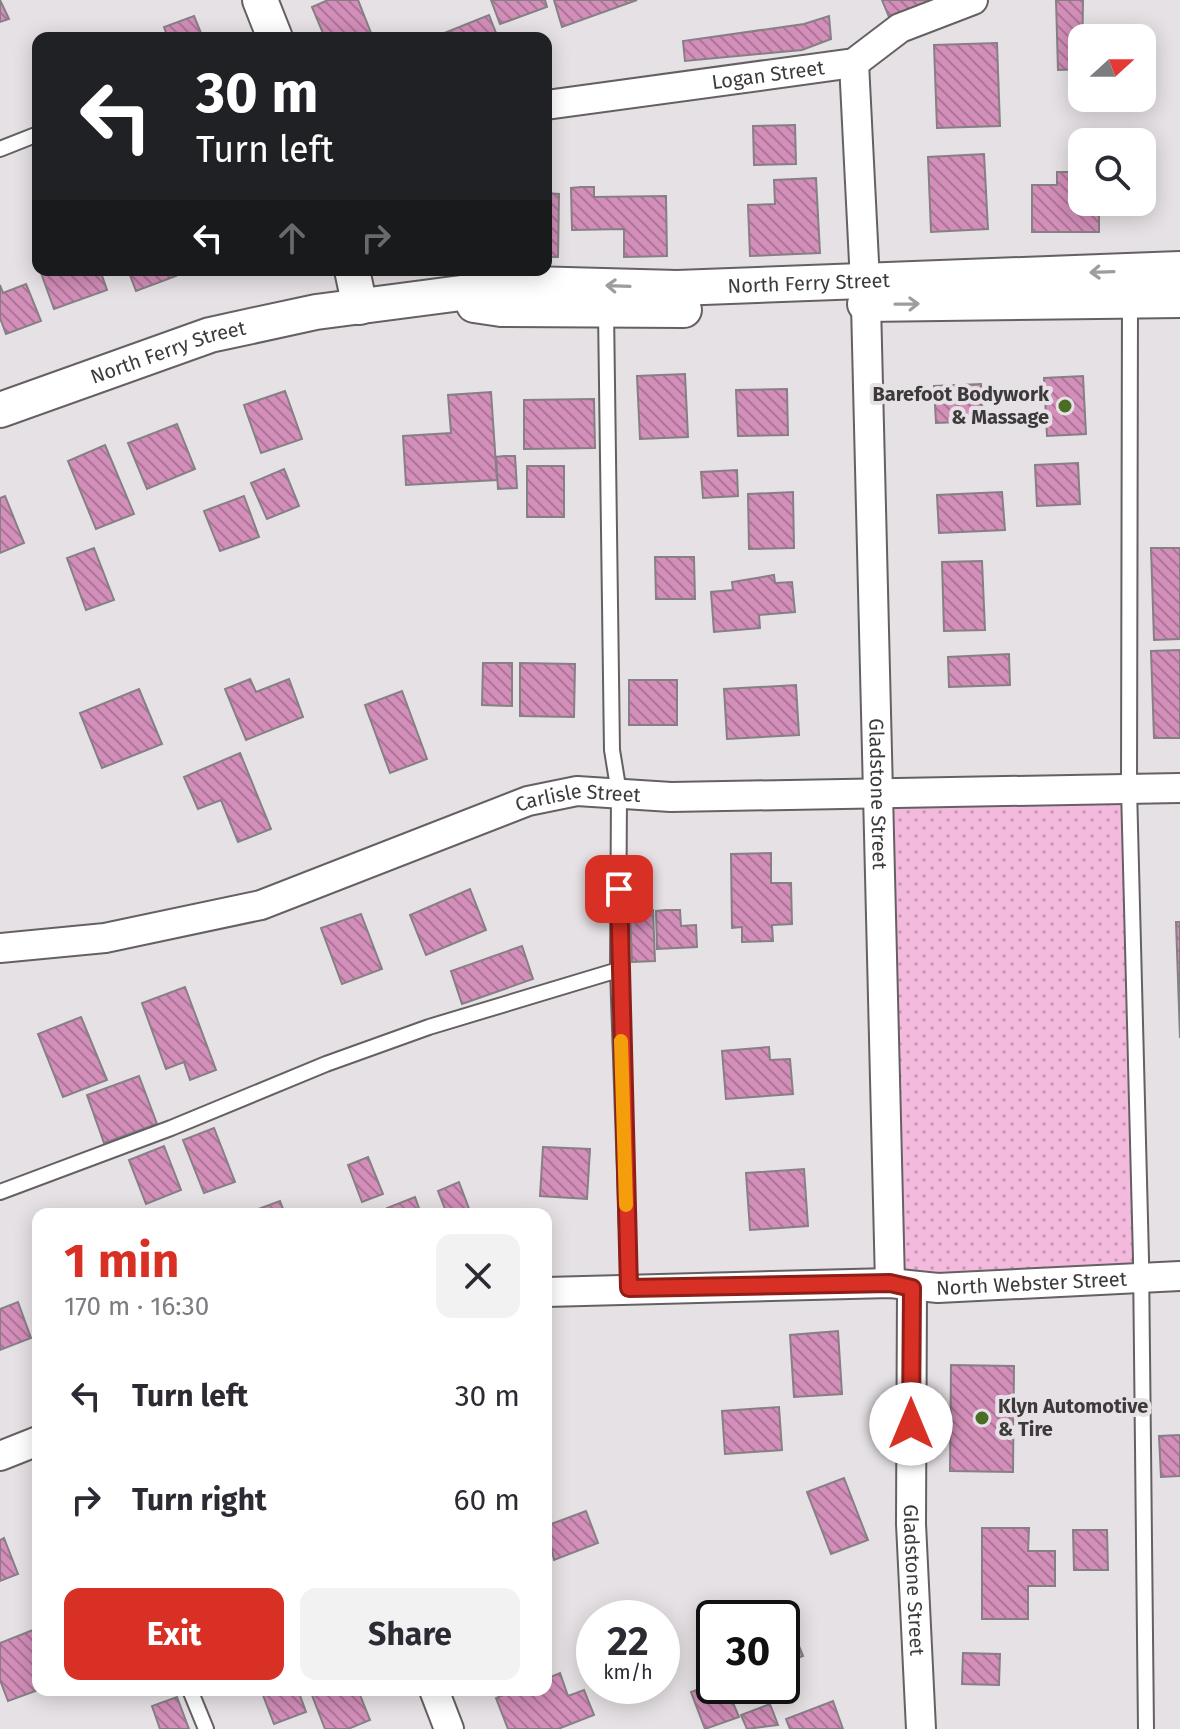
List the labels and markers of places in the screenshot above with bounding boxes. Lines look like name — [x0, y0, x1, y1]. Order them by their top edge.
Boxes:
place label: Barefoot Bodywork & Massage — [872, 382, 1050, 429]
marker: Barefoot Bodywork & Massage — [1056, 397, 1074, 415]
pin — [585, 855, 653, 923]
place label: Klyn Automotive & Tire — [998, 1394, 1148, 1441]
marker: Klyn Automotive & Tire — [973, 1409, 991, 1427]

